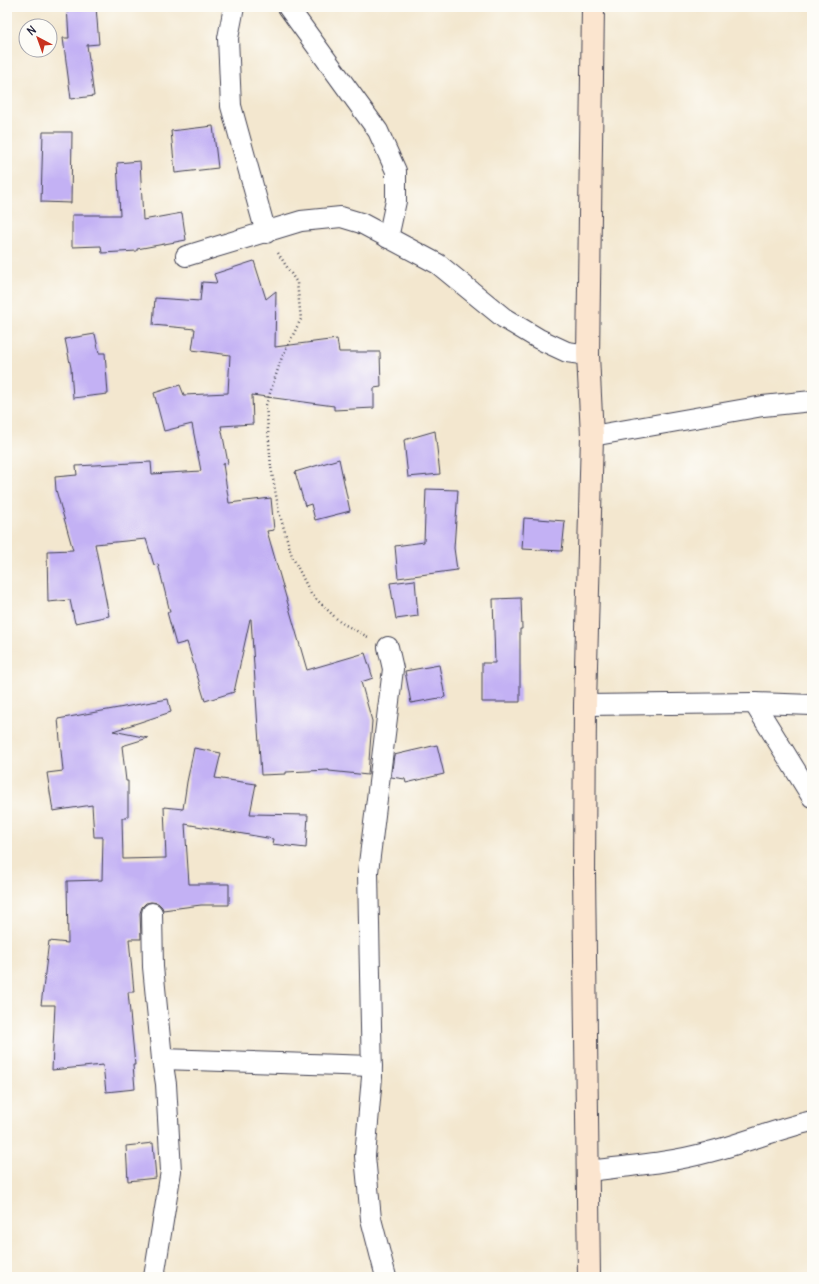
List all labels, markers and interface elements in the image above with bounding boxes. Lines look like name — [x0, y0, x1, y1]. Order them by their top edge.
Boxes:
north arrow — [18, 18, 58, 58]
text: N — [24, 23, 39, 38]

